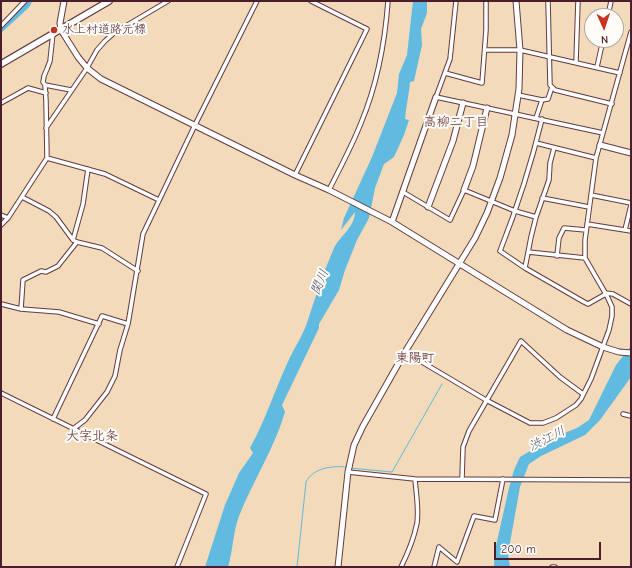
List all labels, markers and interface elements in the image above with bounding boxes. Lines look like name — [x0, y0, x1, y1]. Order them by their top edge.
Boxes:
north arrow — [584, 8, 624, 48]
place label: 水上村道路元標 — [62, 23, 146, 37]
marker: 水上村道路元標 — [49, 25, 59, 35]
text: N — [601, 33, 609, 46]
district label: 高柳二丁目 — [424, 114, 488, 130]
water label: 関川 — [308, 267, 332, 297]
district label: 東陽町 — [396, 350, 434, 366]
water label: 渋江川 — [526, 423, 568, 455]
district label: 大字北条 — [66, 428, 118, 444]
scale bar — [496, 534, 603, 560]
text: 200 m — [501, 542, 536, 556]

